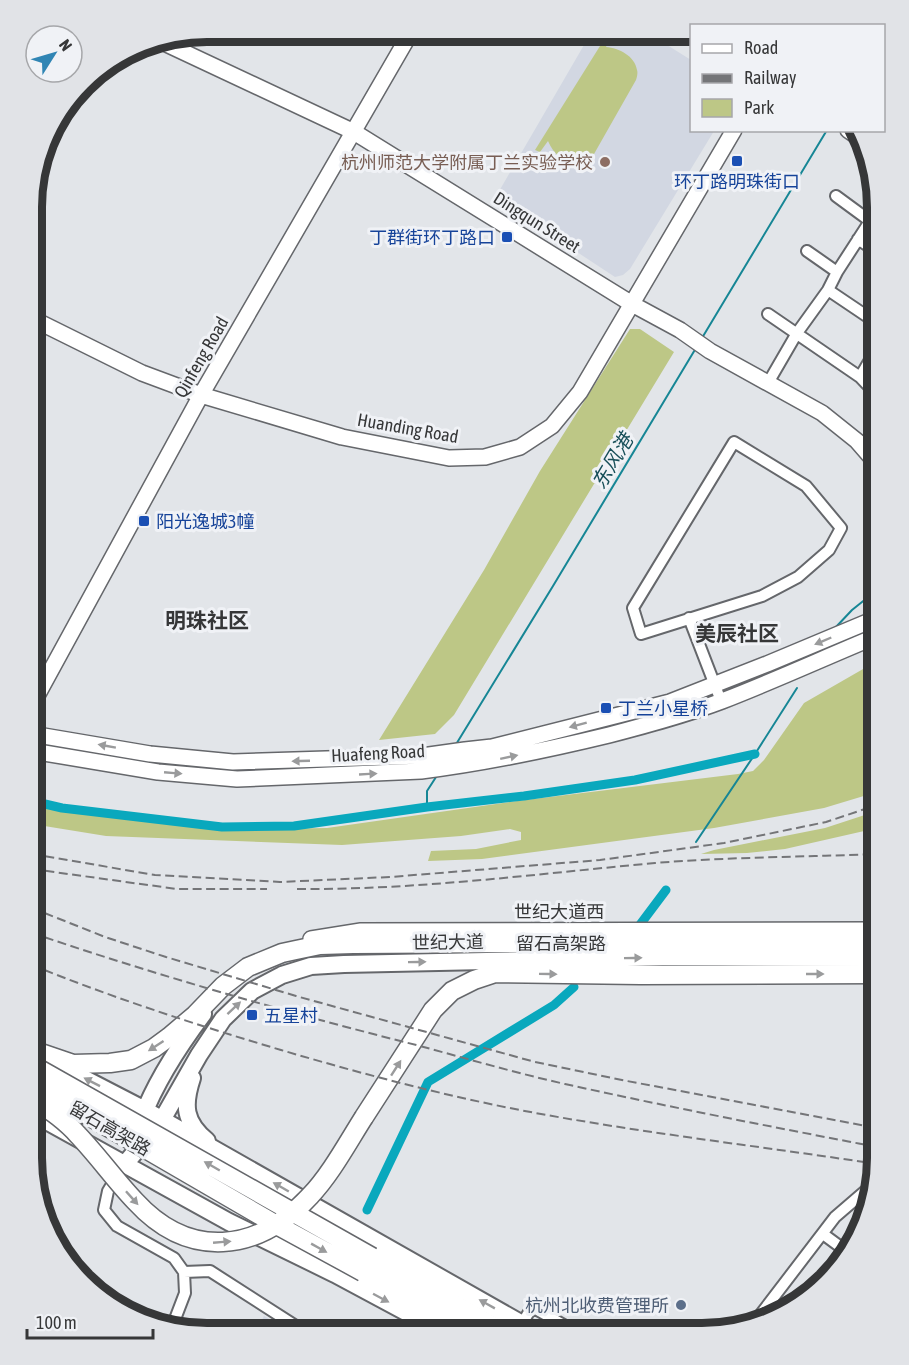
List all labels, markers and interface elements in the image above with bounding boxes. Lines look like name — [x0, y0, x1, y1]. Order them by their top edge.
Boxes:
north arrow — [24, 24, 84, 84]
legend — [690, 24, 885, 132]
text: N — [56, 36, 76, 54]
text: Road — [744, 37, 778, 58]
text: Railway — [744, 67, 796, 88]
text: Park — [744, 97, 774, 118]
place label: 杭州师范大学附属丁兰实验学校 — [341, 152, 593, 173]
marker: 环丁路明珠街口 — [730, 154, 744, 168]
marker: 杭州师范大学附属丁兰实验学校 — [598, 155, 612, 169]
place label: 环丁路明珠街口 — [674, 171, 800, 192]
street label: Dingqun Street — [490, 187, 584, 257]
place label: 丁群街环丁路口 — [369, 227, 495, 248]
marker: 丁群街环丁路口 — [500, 230, 514, 244]
street label: Qinfeng Road — [169, 313, 233, 401]
street label: Huanding Road — [356, 409, 460, 447]
water label: 东风港 — [587, 427, 639, 493]
place label: 阳光逸城3幢 — [156, 511, 254, 532]
marker: 阳光逸城3幢 — [137, 514, 151, 528]
district label: 明珠社区 — [165, 608, 249, 632]
district label: 美辰社区 — [695, 621, 779, 645]
one-way arrow — [814, 636, 832, 646]
place label: 丁兰小星桥 — [618, 698, 708, 719]
marker: 丁兰小星桥 — [599, 701, 613, 715]
one-way arrow — [569, 721, 587, 730]
street label: Huafeng Road — [331, 740, 425, 766]
one-way arrow — [97, 742, 116, 751]
one-way arrow — [500, 752, 519, 762]
one-way arrow — [291, 756, 310, 766]
one-way arrow — [163, 768, 182, 778]
one-way arrow — [358, 769, 377, 778]
street label: 世纪大道西 — [514, 901, 604, 922]
street label: 世纪大道 — [412, 931, 484, 953]
street label: 留石高架路 — [516, 933, 606, 954]
one-way arrow — [623, 953, 642, 963]
one-way arrow — [407, 957, 426, 967]
one-way arrow — [539, 969, 558, 979]
one-way arrow — [806, 969, 825, 979]
one-way arrow — [227, 1002, 241, 1016]
place label: 五星村 — [264, 1005, 318, 1026]
marker: 五星村 — [245, 1008, 259, 1022]
one-way arrow — [148, 1040, 164, 1051]
one-way arrow — [390, 1060, 402, 1076]
one-way arrow — [83, 1078, 100, 1087]
street label: 留石高架路 — [66, 1096, 154, 1160]
one-way arrow — [203, 1161, 220, 1171]
one-way arrow — [273, 1182, 289, 1193]
one-way arrow — [125, 1190, 138, 1205]
one-way arrow — [212, 1237, 231, 1247]
one-way arrow — [311, 1243, 328, 1253]
one-way arrow — [373, 1294, 390, 1303]
place label: 杭州北收费管理所 — [525, 1295, 669, 1316]
marker: 杭州北收费管理所 — [674, 1298, 688, 1312]
one-way arrow — [478, 1299, 495, 1309]
scale bar — [27, 1302, 153, 1340]
text: 100 m — [36, 1312, 77, 1333]

